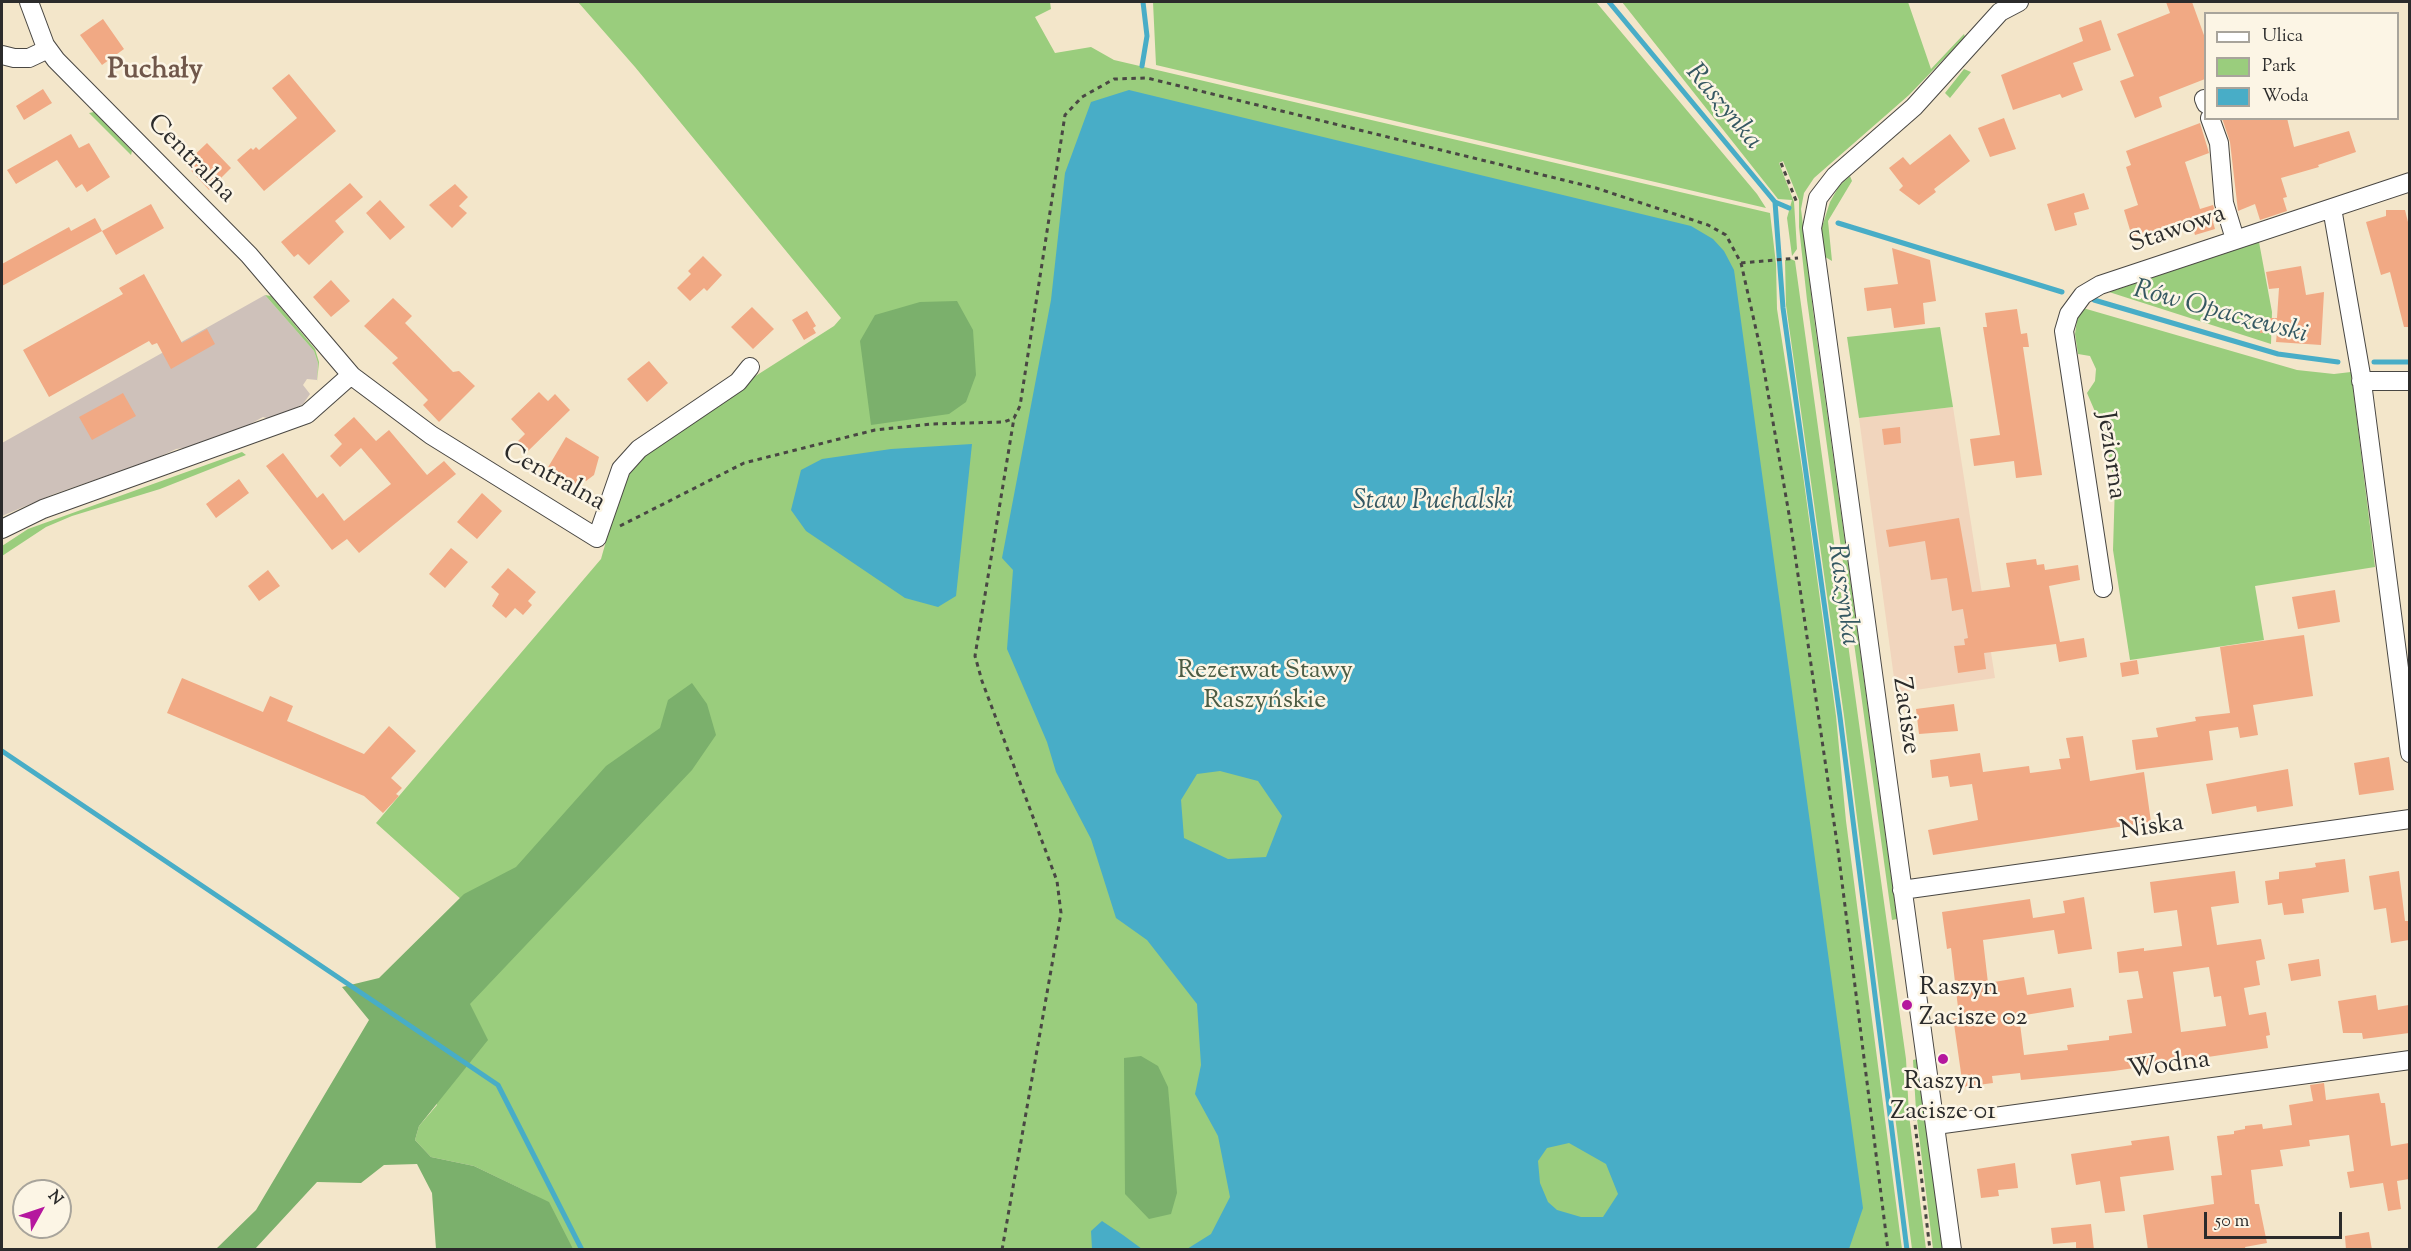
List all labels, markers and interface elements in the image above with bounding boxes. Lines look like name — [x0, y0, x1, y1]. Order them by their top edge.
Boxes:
legend — [2204, 12, 2399, 120]
text: Ulica — [2262, 24, 2303, 50]
text: Park — [2262, 54, 2296, 80]
district label: Puchały — [107, 55, 203, 89]
water label: Raszynka — [1677, 58, 1767, 158]
text: Woda — [2262, 84, 2309, 110]
street label: Centralna — [139, 109, 241, 211]
street label: Stawowa — [2126, 200, 2230, 262]
water label: Rów Opaczewski — [2129, 275, 2311, 353]
street label: Jeziorna — [2087, 410, 2131, 502]
street label: Centralna — [496, 438, 610, 520]
water label: Staw Puchalski — [1353, 487, 1513, 519]
water label: Raszynka — [1818, 542, 1864, 648]
park label: Rezerwat Stawy Raszyńskie — [1177, 657, 1353, 718]
street label: Zacisze — [1883, 675, 1925, 757]
street label: Niska — [2118, 809, 2186, 849]
place label: Raszyn Zacisze 02 — [1919, 974, 2028, 1036]
marker: Raszyn Zacisze 02 — [1900, 998, 1914, 1012]
street label: Wodna — [2126, 1046, 2212, 1088]
marker: Raszyn Zacisze 01 — [1936, 1052, 1950, 1066]
place label: Raszyn Zacisze 01 — [1890, 1068, 1996, 1130]
north arrow — [12, 1179, 72, 1239]
text: N — [42, 1186, 68, 1211]
scale bar — [2207, 1200, 2345, 1238]
text: 50 m — [2215, 1209, 2249, 1235]

